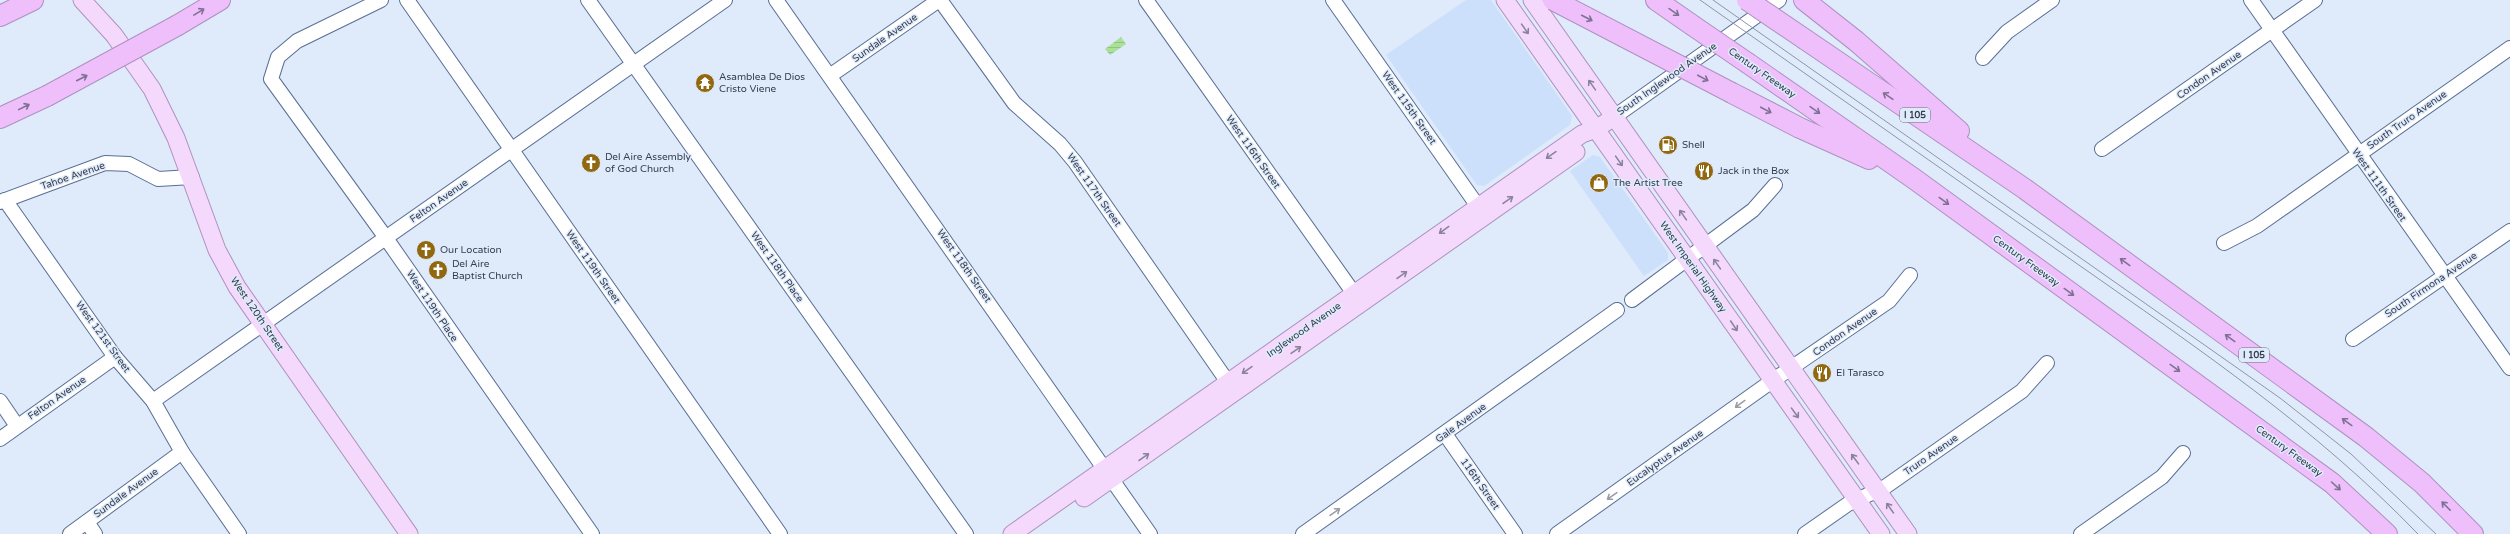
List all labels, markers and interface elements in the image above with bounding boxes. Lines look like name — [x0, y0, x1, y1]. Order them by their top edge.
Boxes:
one-way arrow — [193, 8, 205, 16]
one-way arrow — [1668, 8, 1679, 16]
street label: Sundale Avenue — [850, 11, 920, 65]
one-way arrow — [1581, 15, 1593, 22]
one-way arrow — [1521, 23, 1529, 34]
street label: South Inglewood Avenue — [1615, 40, 1719, 118]
street label: Century Freeway — [1726, 45, 1799, 101]
street label: Condon Avenue — [2174, 48, 2244, 102]
street label: West 115th Street — [1379, 69, 1439, 147]
place label: Asamblea De Dios Cristo Viene — [719, 71, 805, 95]
temple icon: Asamblea De Dios Cristo Viene — [694, 72, 716, 94]
one-way arrow — [75, 74, 87, 81]
one-way arrow — [1697, 75, 1709, 82]
one-way arrow — [1588, 80, 1596, 91]
street label: South Truro Avenue — [2365, 88, 2449, 152]
one-way arrow — [1883, 92, 1894, 100]
one-way arrow — [17, 103, 29, 110]
one-way arrow — [1810, 106, 1821, 114]
one-way arrow — [1760, 107, 1772, 115]
road number: I 105 — [1900, 108, 1930, 122]
street label: West 116th Street — [1223, 113, 1283, 191]
fuel station icon: Shell — [1657, 134, 1679, 156]
place label: Shell — [1682, 139, 1705, 151]
street label: West 111th Street — [2349, 146, 2409, 224]
place label: Del Aire Assembly of God Church — [605, 151, 692, 175]
street label: West 117th Street — [1064, 151, 1124, 229]
one-way arrow — [1546, 151, 1557, 159]
church icon: Del Aire Assembly of God Church — [580, 152, 602, 174]
one-way arrow — [1615, 156, 1623, 167]
street label: Tahoe Avenue — [39, 159, 107, 193]
restaurant icon: Jack in the Box — [1693, 160, 1715, 182]
place label: Jack in the Box — [1718, 165, 1789, 177]
shop icon: The Artist Tree — [1588, 172, 1610, 194]
street label: Felton Avenue — [408, 176, 471, 225]
place label: The Artist Tree — [1613, 177, 1683, 189]
one-way arrow — [1503, 196, 1514, 204]
one-way arrow — [1939, 197, 1950, 205]
one-way arrow — [1679, 209, 1687, 220]
street label: West Imperial Highway — [1657, 219, 1729, 315]
one-way arrow — [1439, 226, 1450, 234]
street label: West 118th Street — [934, 227, 994, 305]
street label: West 119th Street — [563, 228, 623, 306]
street label: West 118th Place — [748, 229, 806, 305]
street label: Century Freeway — [1990, 233, 2062, 290]
church icon: Our Location — [415, 239, 437, 261]
place label: Our Location — [440, 244, 502, 256]
street label: South Firmona Avenue — [2383, 250, 2480, 320]
place label: Del Aire Baptist Church — [452, 258, 523, 282]
one-way arrow — [2119, 258, 2130, 266]
church icon: Del Aire Baptist Church — [427, 259, 449, 281]
one-way arrow — [1713, 259, 1721, 270]
street label: West 119th Place — [404, 268, 461, 344]
one-way arrow — [1396, 271, 1407, 279]
street label: West 120th Street — [228, 275, 286, 353]
one-way arrow — [2064, 288, 2075, 296]
street label: West 121st Street — [73, 299, 133, 375]
street label: Inglewood Avenue — [1265, 300, 1344, 360]
street label: Condon Avenue — [1810, 305, 1880, 359]
one-way arrow — [1730, 321, 1738, 332]
one-way arrow — [2225, 334, 2236, 342]
one-way arrow — [1290, 346, 1301, 354]
road number: I 105 — [2239, 348, 2269, 362]
restaurant icon: El Tarasco — [1811, 362, 1833, 384]
one-way arrow — [2169, 364, 2180, 372]
one-way arrow — [1242, 366, 1253, 374]
place label: El Tarasco — [1836, 367, 1884, 379]
street label: Felton Avenue — [26, 373, 89, 422]
street label: Gale Avenue — [1433, 400, 1489, 445]
one-way arrow — [1735, 400, 1746, 408]
one-way arrow — [1790, 407, 1799, 418]
one-way arrow — [2341, 418, 2352, 426]
street label: Century Freeway — [2253, 423, 2325, 480]
street label: Eucalyptus Avenue — [1624, 427, 1706, 489]
street label: Truro Avenue — [1902, 432, 1961, 478]
one-way arrow — [1138, 453, 1149, 461]
one-way arrow — [1851, 454, 1859, 465]
street label: 116th Street — [1458, 456, 1502, 512]
street label: Sundale Avenue — [91, 465, 161, 520]
one-way arrow — [2331, 482, 2341, 491]
one-way arrow — [1606, 492, 1617, 500]
one-way arrow — [2441, 501, 2450, 511]
one-way arrow — [1886, 503, 1894, 514]
one-way arrow — [1329, 508, 1340, 516]

